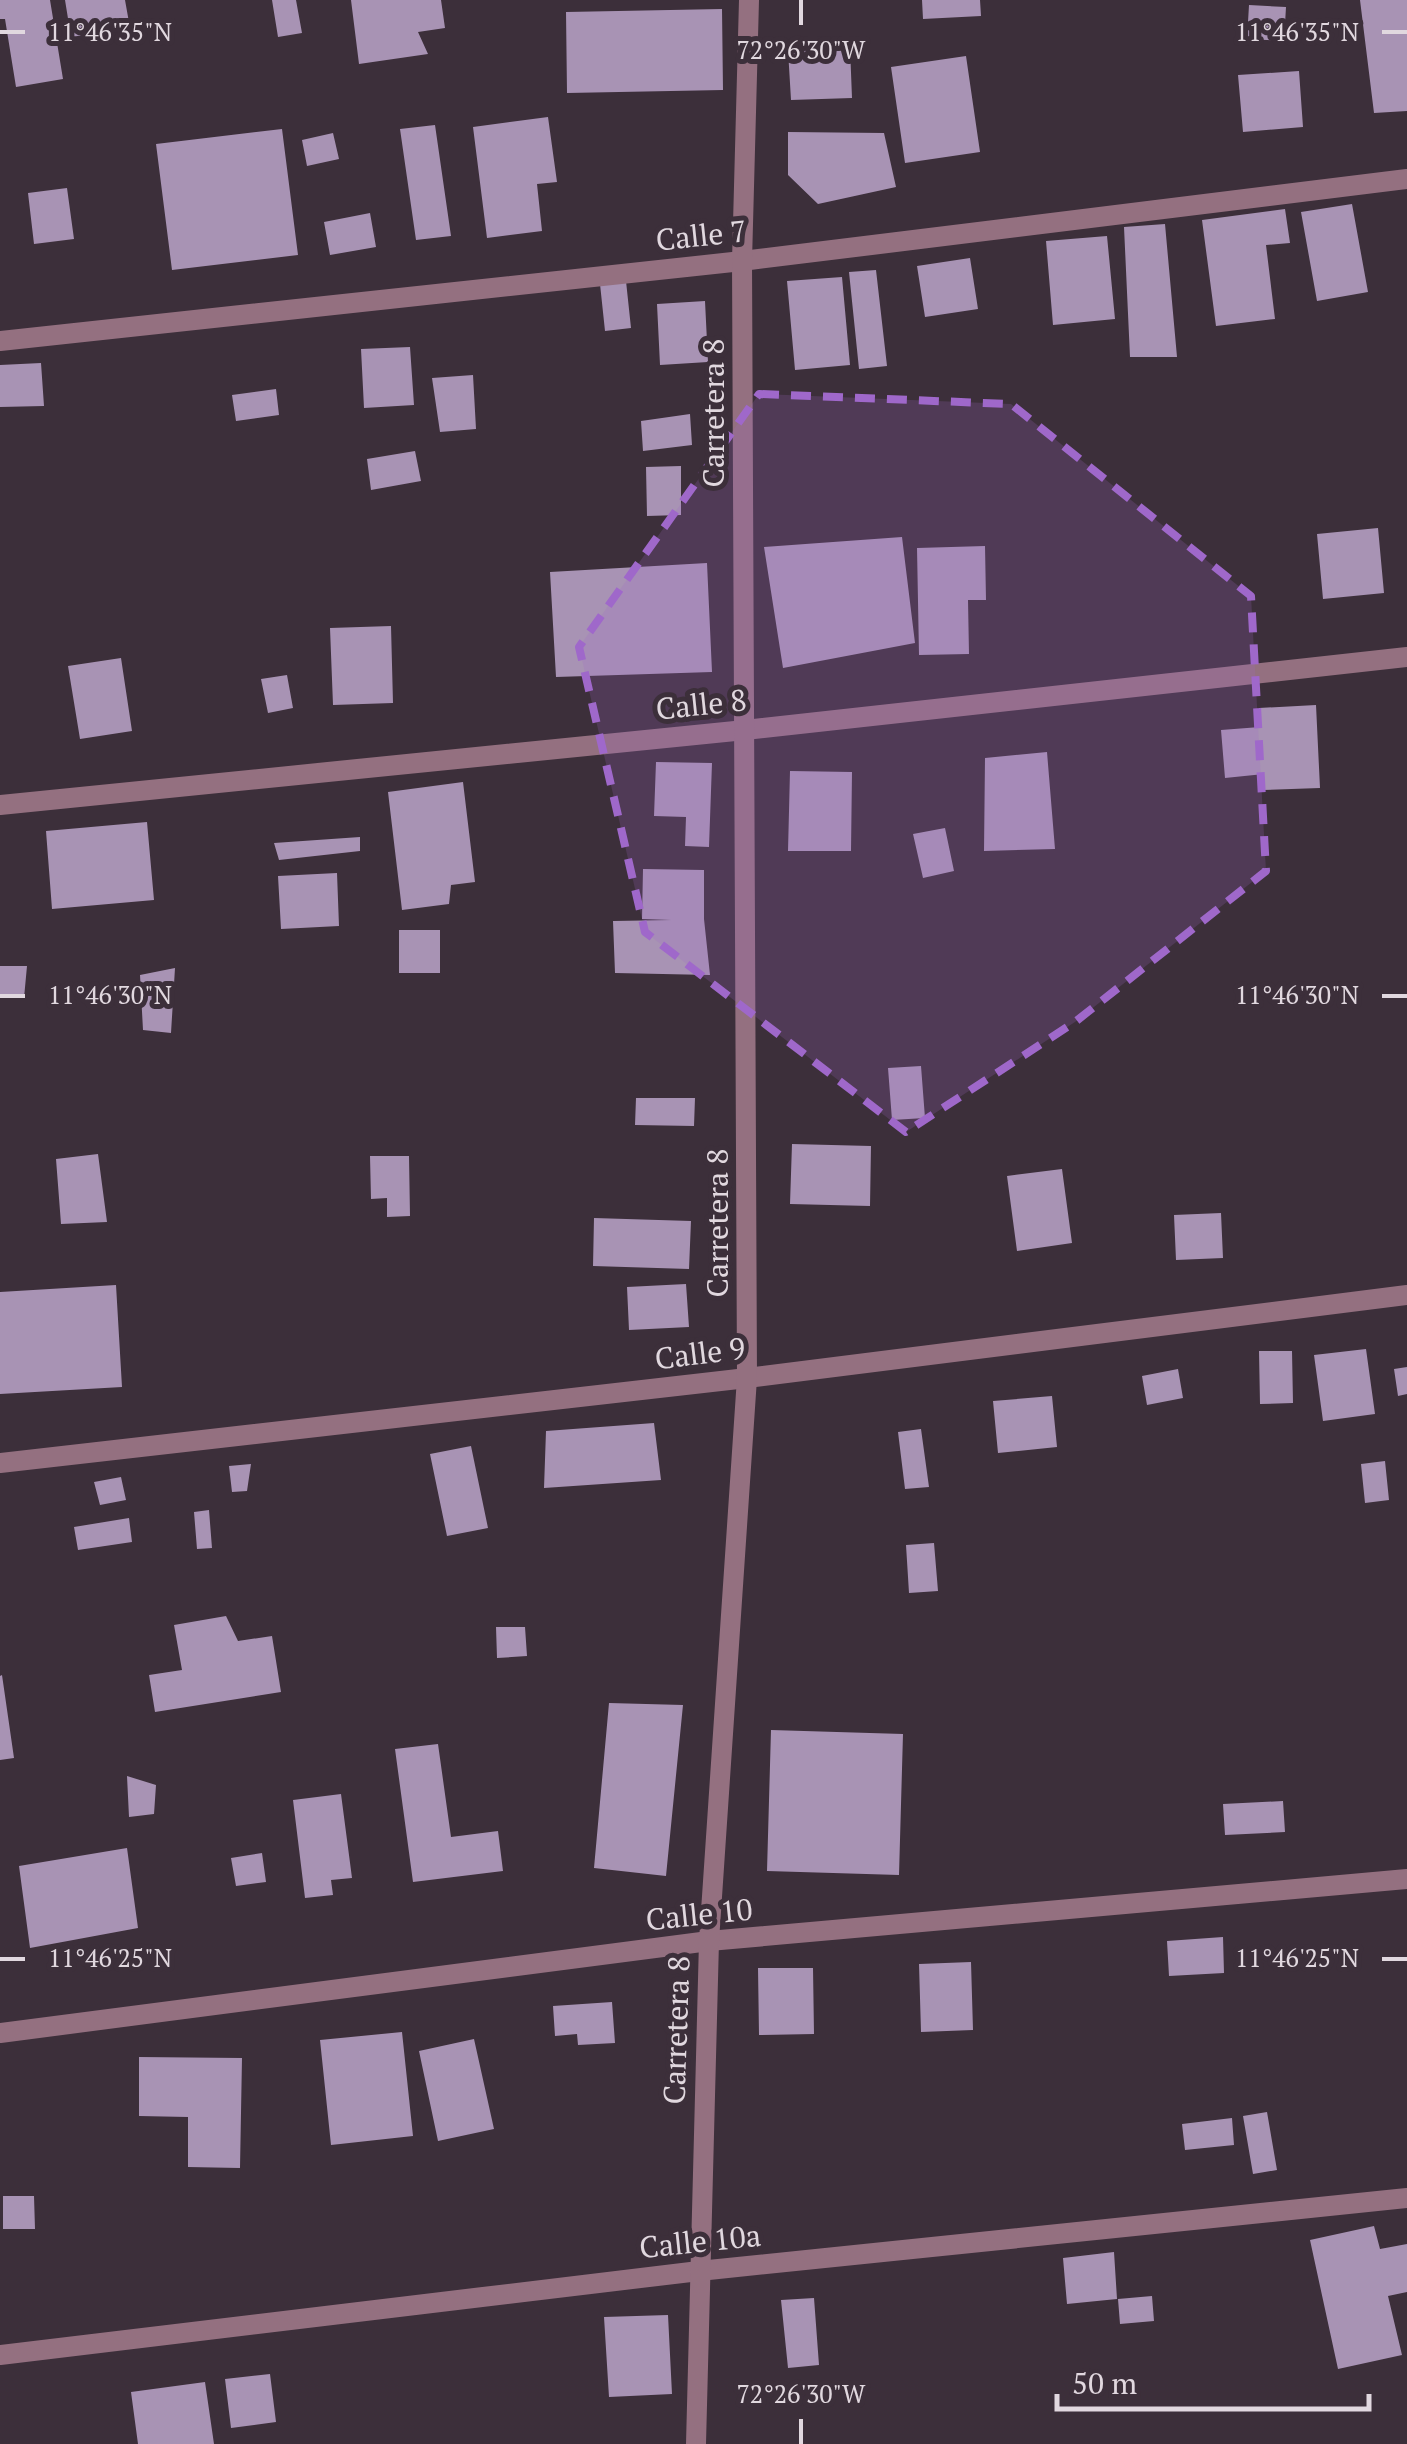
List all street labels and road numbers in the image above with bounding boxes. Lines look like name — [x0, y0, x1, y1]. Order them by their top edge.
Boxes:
street label: Calle 7 — [654, 210, 748, 260]
street label: Carretera 8 — [693, 339, 733, 487]
street label: Calle 8 — [654, 679, 748, 729]
street label: Carretera 8 — [697, 1149, 737, 1297]
street label: Calle 9 — [652, 1328, 748, 1378]
street label: Calle 10 — [644, 1889, 754, 1939]
street label: Carretera 8 — [653, 1955, 699, 2105]
street label: Calle 10a — [637, 2215, 763, 2267]

